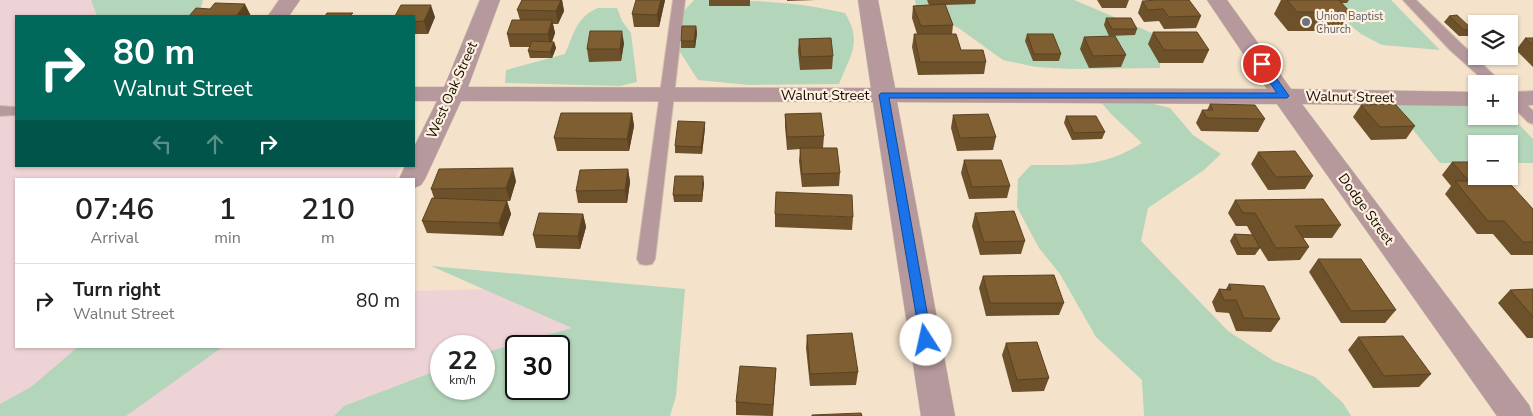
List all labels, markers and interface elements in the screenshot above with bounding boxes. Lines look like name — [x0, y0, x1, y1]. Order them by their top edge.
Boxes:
place label: Union Baptist Church — [1316, 9, 1383, 37]
map controls — [1468, 15, 1518, 185]
button: layers — [1468, 15, 1518, 65]
marker: Union Baptist Church — [1300, 16, 1312, 28]
text: 80 m — [113, 29, 195, 76]
icon: right — [30, 35, 95, 100]
street label: West Oak Street — [422, 38, 482, 141]
pin — [1241, 43, 1283, 85]
icon: arrive — [1248, 50, 1276, 78]
text: Walnut Street — [113, 74, 252, 104]
button: + — [1468, 75, 1518, 125]
street label: Walnut Street — [781, 86, 869, 105]
street label: Walnut Street — [1305, 87, 1395, 107]
icon: left — [148, 130, 176, 158]
icon: ahead — [201, 130, 229, 158]
icon: right — [254, 130, 282, 158]
button: − — [1468, 135, 1518, 185]
street label: Dodge Street — [1334, 170, 1398, 249]
text: 07:46 — [75, 189, 154, 230]
text: 1 — [219, 189, 237, 230]
text: 210 — [301, 189, 355, 230]
text: Arrival — [91, 227, 139, 249]
text: min — [214, 227, 241, 249]
text: m — [321, 227, 335, 249]
text: Turn right — [73, 277, 160, 303]
icon: right — [30, 287, 58, 315]
text: 80 m — [356, 288, 400, 314]
text: Walnut Street — [73, 303, 174, 325]
position arrow — [899, 313, 951, 365]
speed limit sign: 30 — [505, 335, 570, 400]
text: 22 — [447, 344, 478, 378]
text: km/h — [449, 372, 476, 388]

